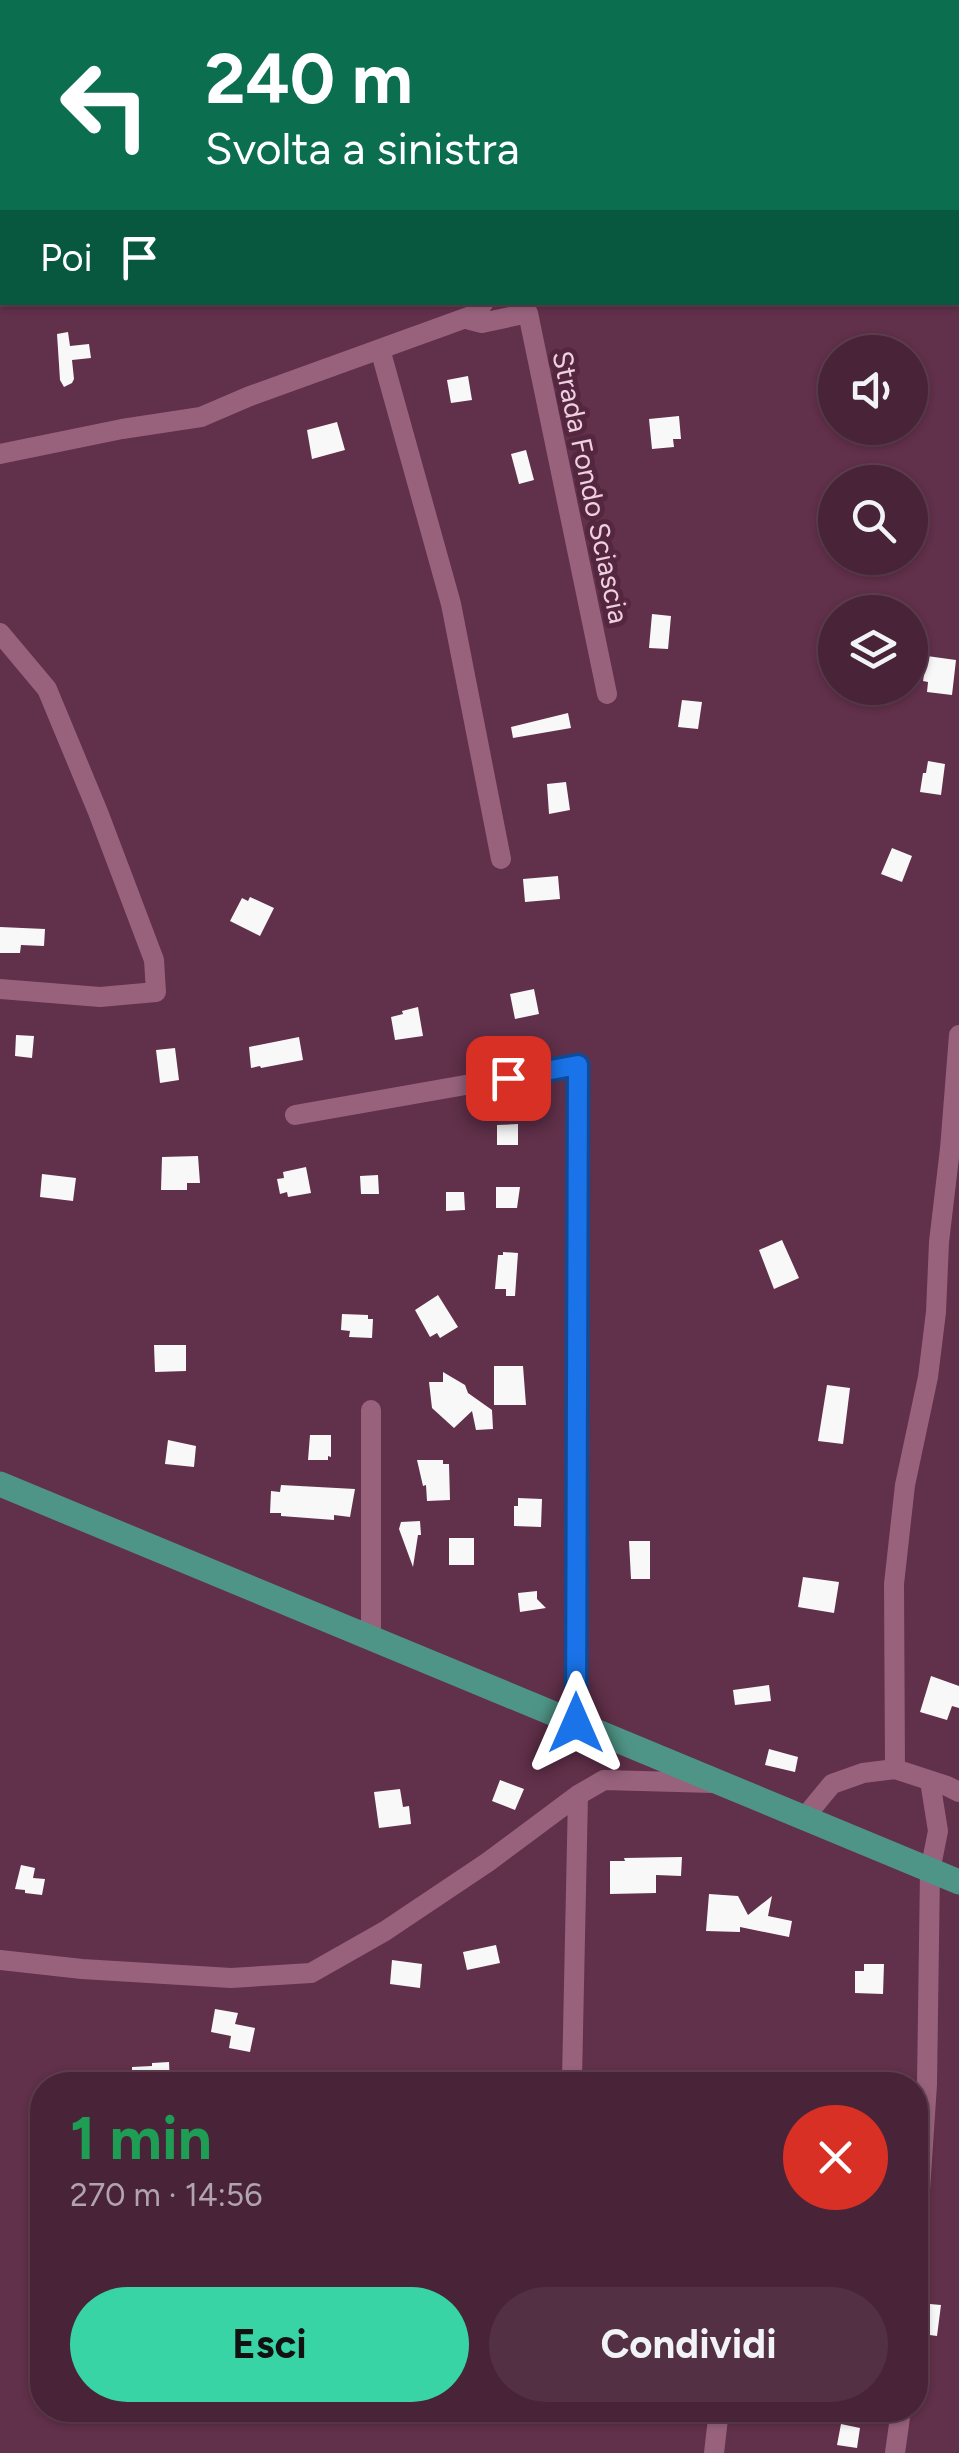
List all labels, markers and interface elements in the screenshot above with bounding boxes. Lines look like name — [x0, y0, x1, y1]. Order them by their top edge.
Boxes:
text: 240 m — [205, 36, 413, 121]
icon: left — [40, 40, 170, 170]
text: Svolta a sinistra — [205, 121, 520, 175]
icon: arrive — [112, 230, 167, 285]
text: Poi — [40, 235, 92, 281]
map controls — [818, 335, 928, 705]
button: sound — [818, 335, 928, 445]
street label: Strada Fondo Sciascia — [546, 348, 636, 626]
button: search — [818, 465, 928, 575]
button: layers — [818, 595, 928, 705]
pin — [466, 1036, 551, 1121]
icon: arrive — [481, 1051, 536, 1106]
position arrow — [524, 1671, 628, 1775]
text: 1 min — [70, 2102, 212, 2174]
button: close — [783, 2105, 888, 2210]
text: 270 m · 14:56 — [70, 2176, 262, 2214]
button: Esci — [70, 2287, 469, 2402]
button: Condividi — [489, 2287, 888, 2402]

